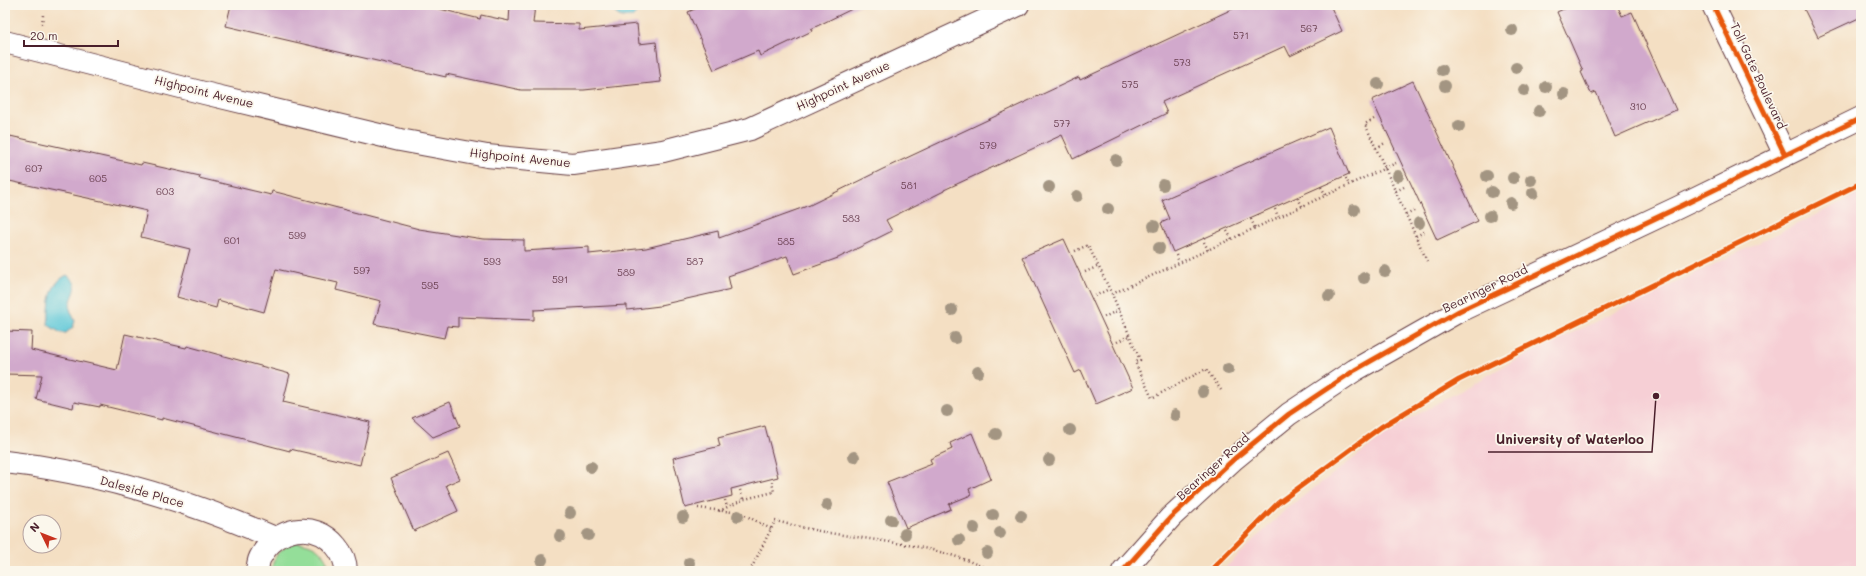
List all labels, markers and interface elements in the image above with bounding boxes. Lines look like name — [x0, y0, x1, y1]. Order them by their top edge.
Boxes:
street label: Toll Gate Boulevard — [1727, 20, 1791, 132]
house number: 567 — [1300, 21, 1318, 35]
scale bar — [24, 22, 118, 48]
text: 20 m — [30, 27, 58, 43]
house number: 571 — [1233, 28, 1249, 42]
house number: 573 — [1173, 55, 1191, 69]
street label: Highpoint Avenue — [793, 56, 892, 114]
street label: Highpoint Avenue — [153, 71, 255, 111]
house number: 575 — [1121, 77, 1139, 91]
house number: 310 — [1630, 99, 1646, 113]
house number: 577 — [1054, 116, 1071, 130]
house number: 579 — [979, 138, 997, 152]
street label: Highpoint Avenue — [469, 144, 571, 170]
house number: 607 — [25, 161, 43, 175]
house number: 605 — [89, 171, 107, 185]
house number: 581 — [901, 178, 917, 192]
house number: 603 — [156, 184, 174, 198]
house number: 583 — [842, 211, 860, 225]
house number: 599 — [288, 228, 306, 242]
house number: 601 — [224, 233, 240, 247]
house number: 585 — [777, 234, 795, 248]
house number: 593 — [483, 254, 501, 268]
house number: 587 — [686, 254, 704, 268]
street label: Bearinger Road — [1439, 260, 1530, 316]
house number: 597 — [353, 263, 371, 277]
house number: 589 — [617, 265, 635, 279]
house number: 591 — [552, 272, 568, 286]
house number: 595 — [421, 278, 439, 292]
callout: University of Waterloo — [1488, 427, 1652, 452]
street label: Bearinger Road — [1172, 429, 1252, 503]
text: University of Waterloo — [1496, 430, 1644, 448]
street label: Daleside Place — [98, 471, 186, 511]
north arrow — [22, 514, 62, 554]
text: N — [26, 519, 43, 535]

